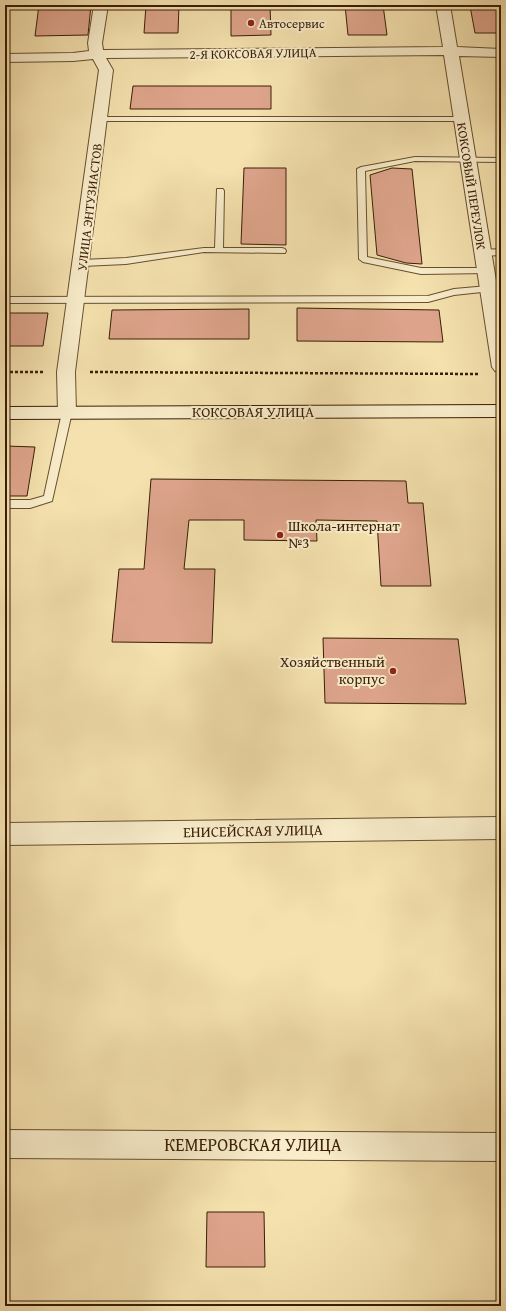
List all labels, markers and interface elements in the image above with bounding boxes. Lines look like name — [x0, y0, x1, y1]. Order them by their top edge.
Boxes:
place label: Автосервис — [259, 14, 325, 33]
marker: Автосервис — [246, 18, 256, 28]
street label: 2-Я КОКСОВАЯ УЛИЦА — [189, 43, 317, 64]
street label: КОКСОВЫЙ ПЕРЕУЛОК — [452, 121, 491, 251]
street label: УЛИЦА ЭНТУЗИАСТОВ — [72, 142, 107, 272]
street label: КОКСОВАЯ УЛИЦА — [192, 401, 314, 422]
place label: Школа-интернат №3 — [288, 515, 400, 553]
marker: Школа-интернат №3 — [275, 530, 285, 540]
place label: Хозяйственный корпус — [280, 651, 385, 689]
marker: Хозяйственный корпус — [388, 666, 398, 676]
street label: ЕНИСЕЙСКАЯ УЛИЦА — [183, 819, 323, 842]
street label: КЕМЕРОВСКАЯ УЛИЦА — [164, 1131, 342, 1158]

